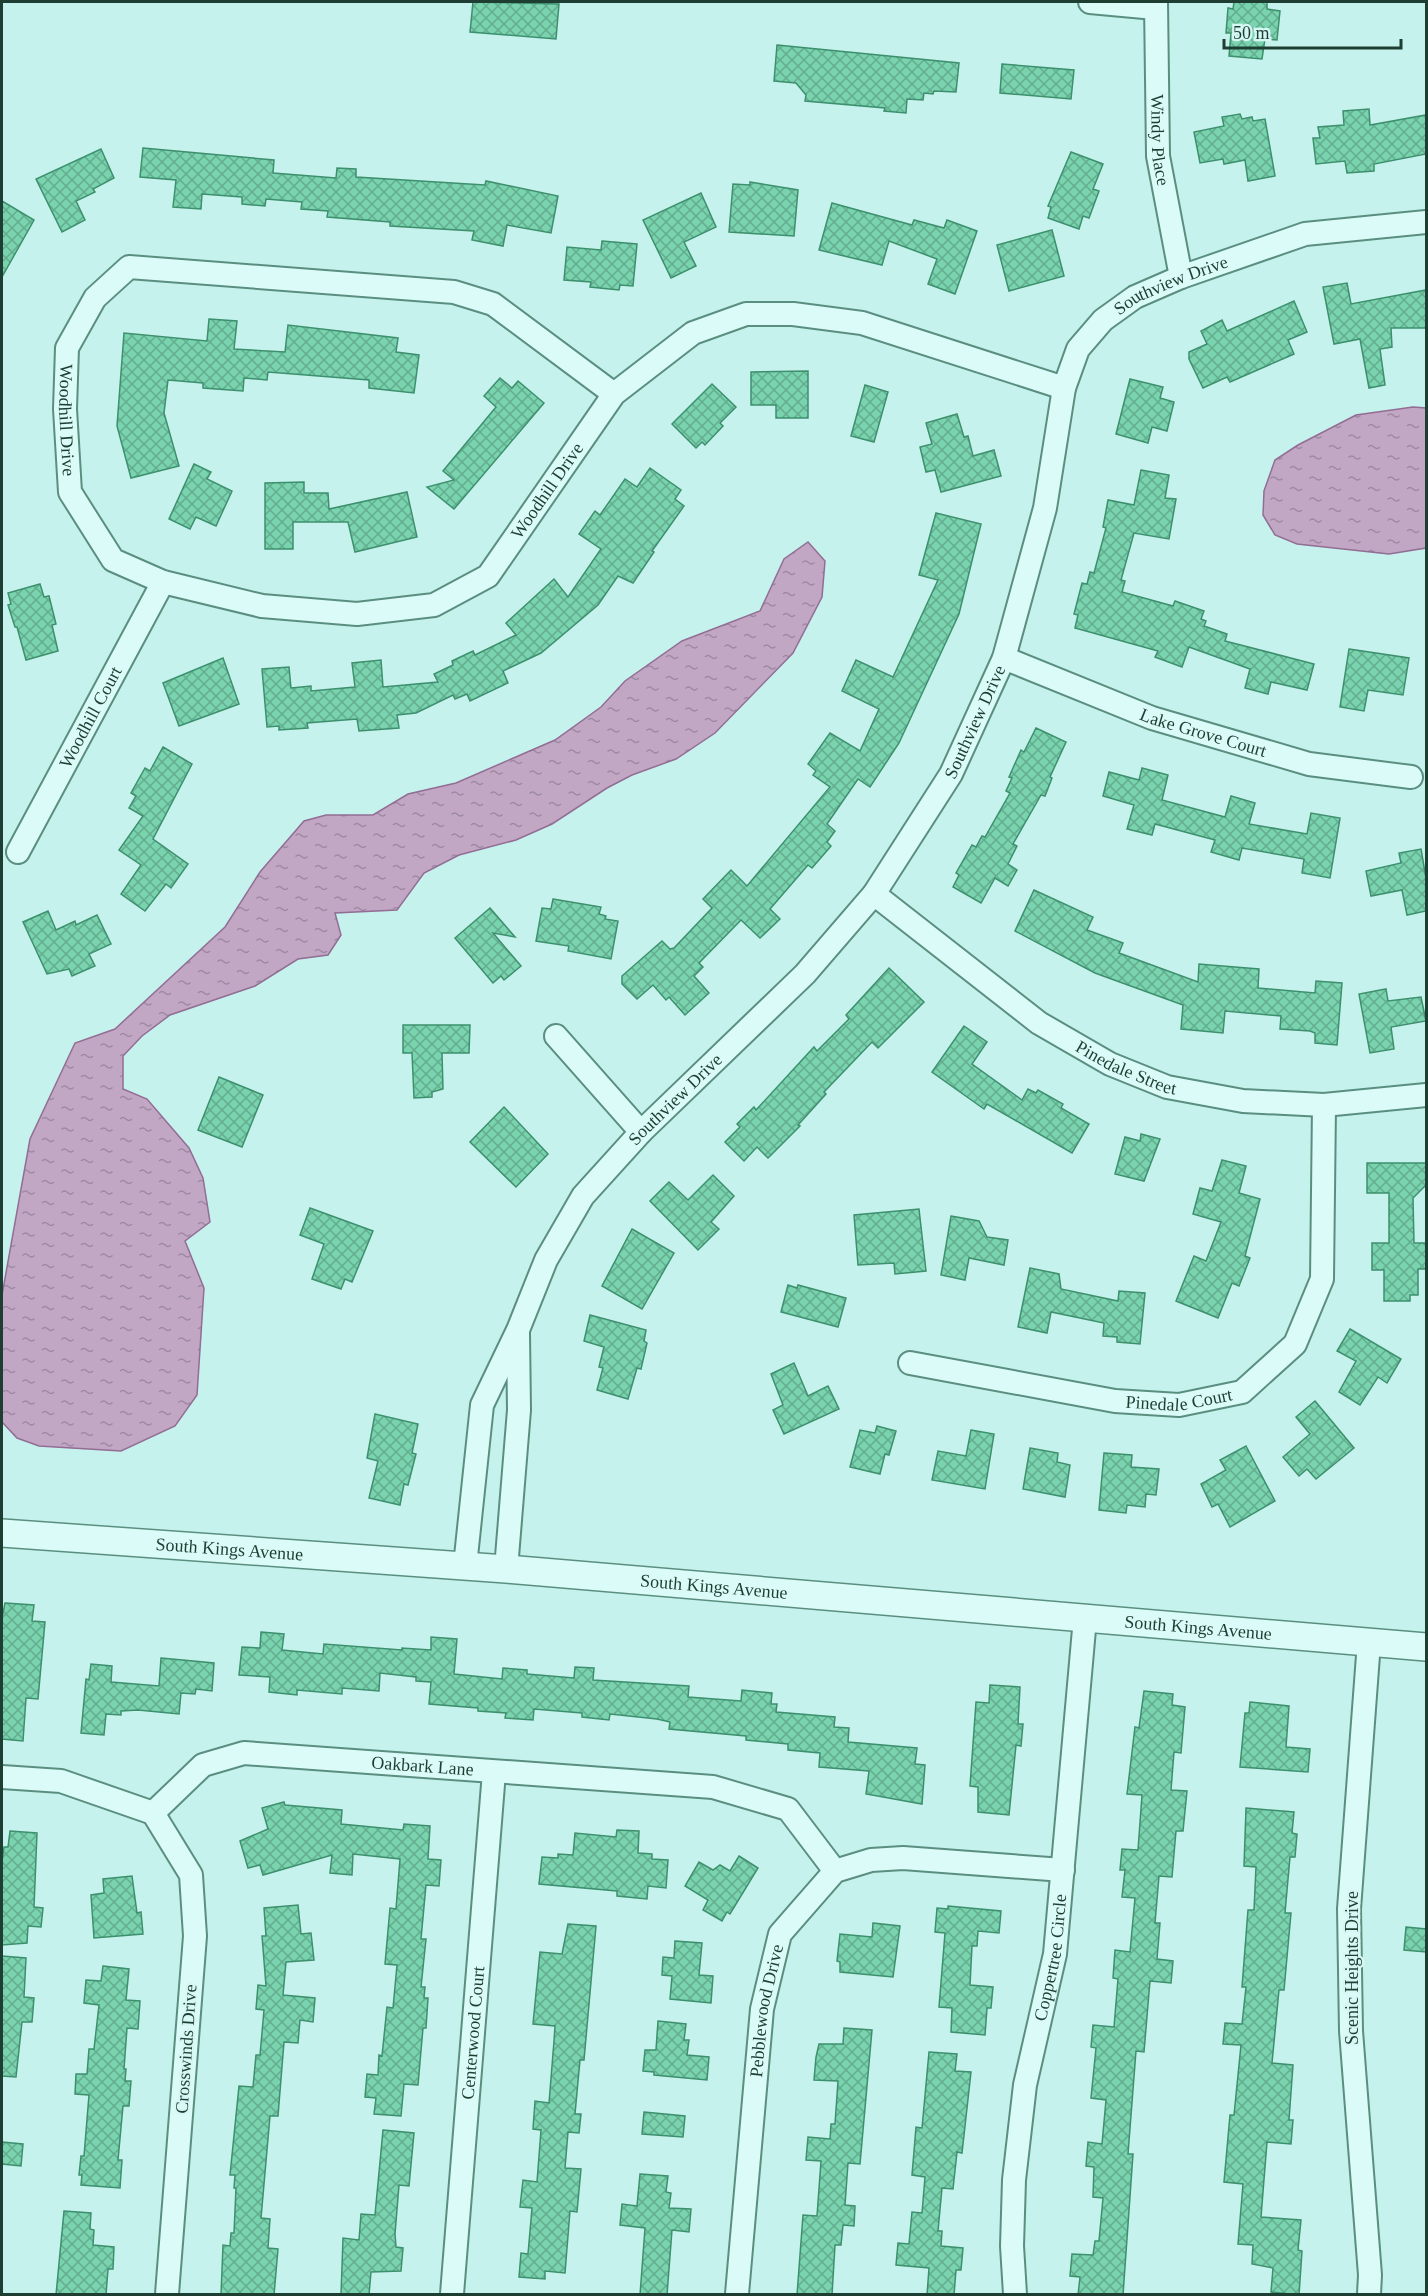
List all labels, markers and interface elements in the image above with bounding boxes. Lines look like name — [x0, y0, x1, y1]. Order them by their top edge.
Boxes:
scale bar — [1224, 12, 1401, 50]
text: 50 m — [1233, 23, 1270, 43]
street label: Windy Place — [1147, 94, 1173, 187]
street label: Southview Drive — [1110, 252, 1230, 319]
street label: Woodhill Drive — [55, 364, 79, 477]
street label: Woodhill Drive — [507, 439, 587, 542]
street label: Southview Drive — [940, 662, 1009, 782]
street label: Woodhill Court — [55, 663, 126, 771]
street label: Lake Grove Court — [1137, 704, 1269, 761]
street label: Pinedale Street — [1072, 1036, 1178, 1099]
street label: Southview Drive — [624, 1050, 726, 1149]
street label: Pinedale Court — [1125, 1384, 1234, 1415]
street label: South Kings Avenue — [155, 1534, 304, 1564]
street label: South Kings Avenue — [640, 1570, 788, 1603]
street label: South Kings Avenue — [1124, 1611, 1273, 1644]
street label: Oakbark Lane — [371, 1752, 474, 1780]
street label: Scenic Heights Drive — [1342, 1891, 1362, 2045]
street label: Coppertree Circle — [1030, 1893, 1070, 2023]
street label: Pebblewood Drive — [746, 1942, 787, 2078]
street label: Centerwood Court — [458, 1965, 488, 2100]
street label: Crosswinds Drive — [172, 1984, 200, 2114]

